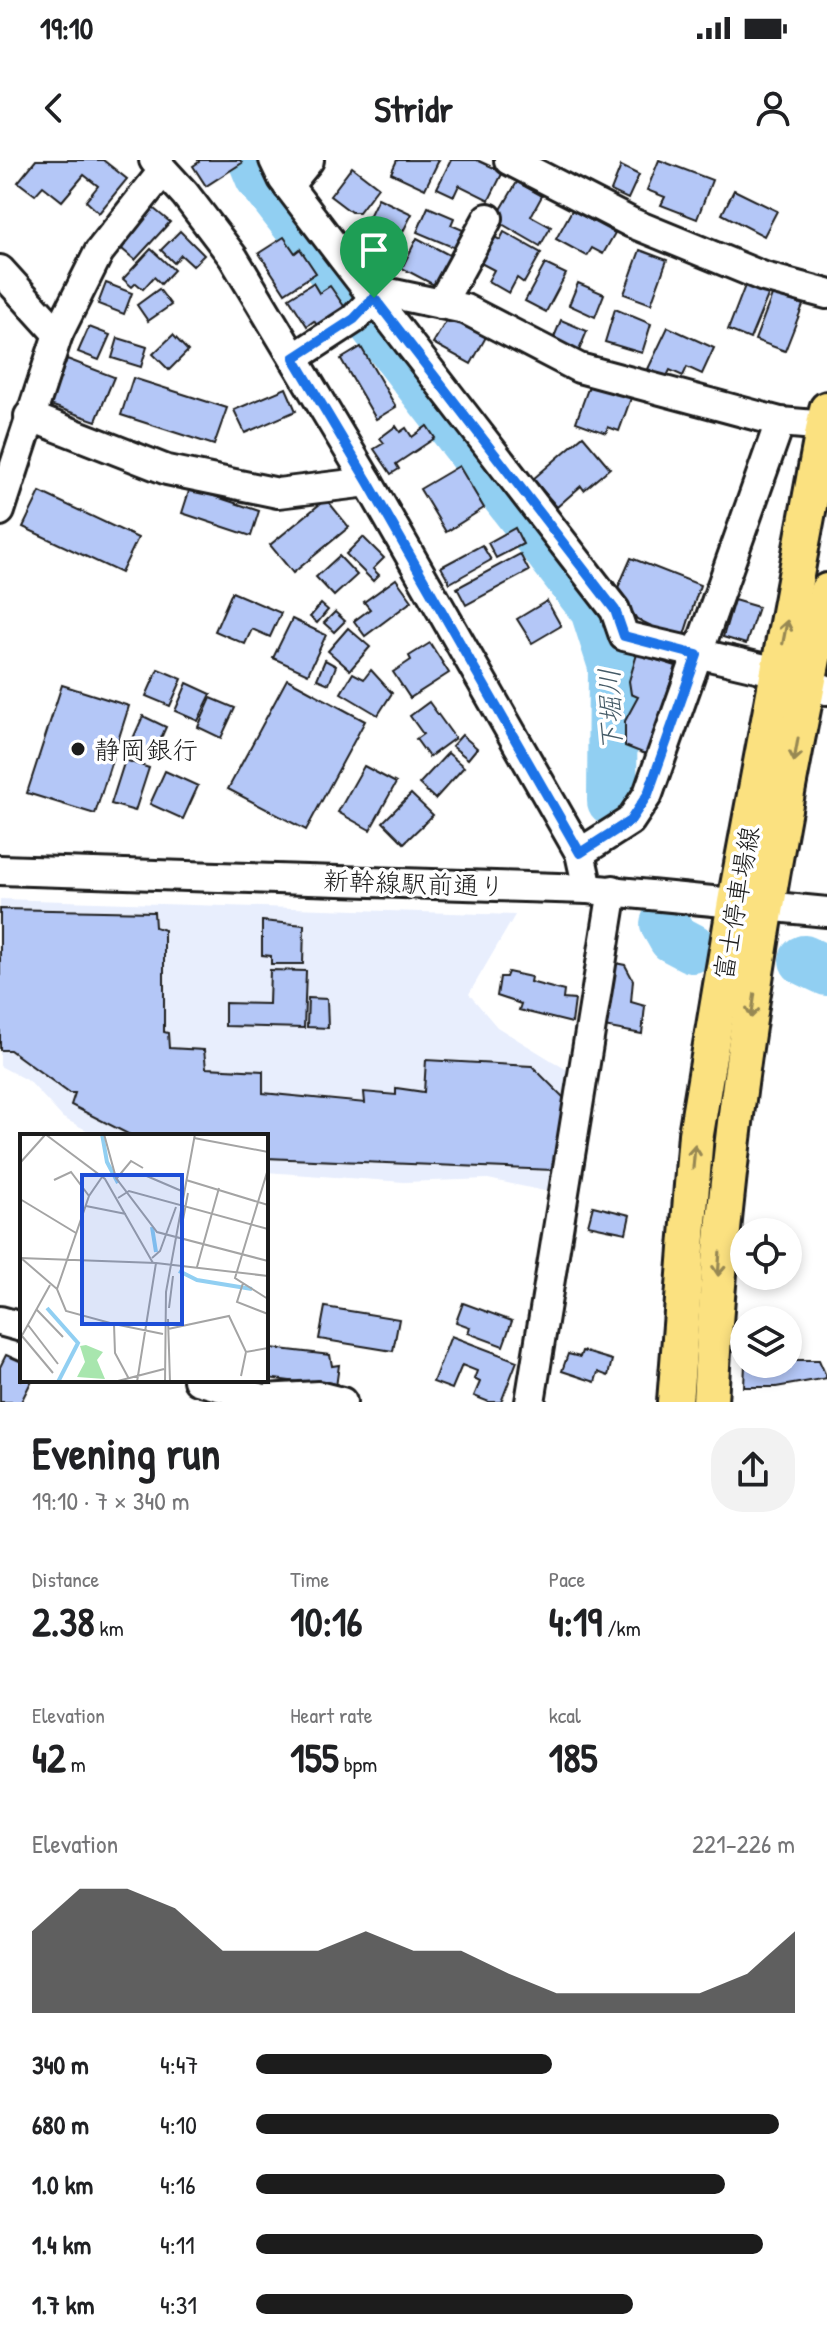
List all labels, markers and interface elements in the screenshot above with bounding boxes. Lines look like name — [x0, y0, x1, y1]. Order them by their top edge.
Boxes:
text: 19:10 — [40, 8, 93, 48]
text: Stridr — [374, 84, 453, 133]
icon: back — [32, 86, 76, 130]
icon: person — [751, 86, 795, 130]
pin — [340, 216, 408, 298]
icon: arrive — [352, 228, 396, 272]
one-way arrow — [779, 620, 794, 646]
water label: 下堀川 — [590, 667, 630, 753]
place label: 静岡銀行 — [94, 732, 198, 767]
one-way arrow — [787, 737, 802, 762]
marker: 静岡銀行 — [69, 740, 87, 758]
street label: 富士停車場線 — [705, 823, 767, 983]
street label: 新幹線駅前通り — [322, 862, 506, 904]
one-way arrow — [744, 993, 759, 1019]
inset map — [20, 1134, 268, 1382]
one-way arrow — [687, 1144, 702, 1171]
map controls — [730, 1218, 802, 1378]
button: locate — [730, 1218, 802, 1290]
one-way arrow — [711, 1250, 726, 1277]
button: layers — [730, 1306, 802, 1378]
text: Evening run — [32, 1423, 220, 1483]
button: share — [711, 1428, 795, 1512]
text: 19:10 · 7 × 340 m — [32, 1483, 190, 1518]
text: Distance — [32, 1564, 99, 1594]
text: Time — [290, 1564, 329, 1594]
text: Pace — [549, 1564, 585, 1594]
text: 2.38 — [32, 1594, 95, 1648]
text: 10:16 — [290, 1594, 363, 1648]
text: 4:19 — [549, 1594, 602, 1648]
text: km — [95, 1613, 124, 1643]
text: /km — [602, 1613, 641, 1643]
text: Elevation — [32, 1700, 105, 1730]
text: Heart rate — [290, 1700, 373, 1730]
text: kcal — [549, 1700, 581, 1730]
text: 42 — [32, 1730, 66, 1784]
text: 155 — [290, 1730, 339, 1784]
text: 185 — [549, 1730, 597, 1784]
text: m — [66, 1749, 86, 1779]
text: bpm — [339, 1749, 377, 1779]
text: Elevation — [32, 1826, 118, 1861]
text: 221–226 m — [692, 1826, 795, 1861]
text: 340 m — [32, 2047, 89, 2082]
text: 4:47 — [160, 2047, 198, 2082]
text: 680 m — [32, 2107, 89, 2142]
text: 4:10 — [160, 2107, 197, 2142]
text: 1.0 km — [32, 2167, 93, 2202]
text: 4:16 — [160, 2167, 196, 2202]
text: 1.4 km — [32, 2227, 91, 2262]
text: 4:11 — [160, 2227, 195, 2262]
text: 1.7 km — [32, 2287, 94, 2322]
text: 4:31 — [160, 2287, 197, 2322]

